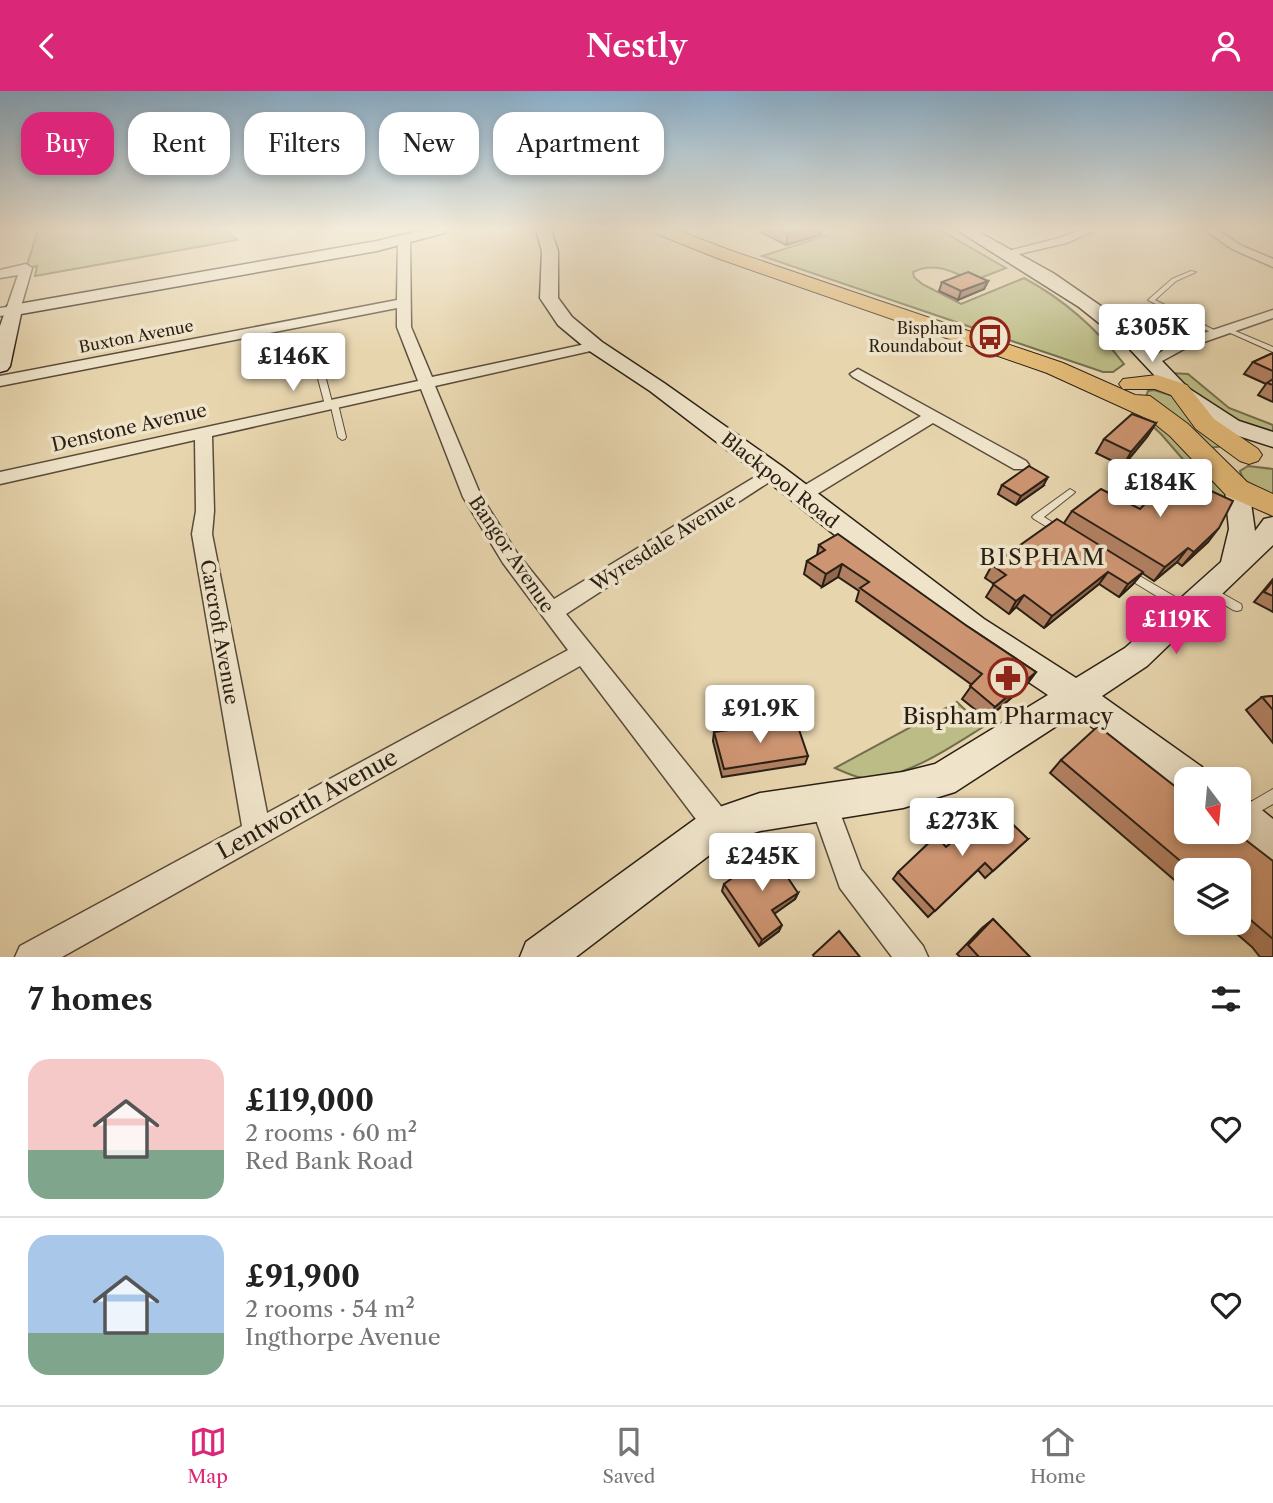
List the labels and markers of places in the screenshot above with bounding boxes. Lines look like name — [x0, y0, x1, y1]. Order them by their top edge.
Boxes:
pin: £305K — [1103, 305, 1201, 364]
bus stop icon: Bispham Roundabout — [969, 316, 1011, 358]
place label: Bispham Roundabout — [869, 318, 963, 356]
pin: £146K — [244, 334, 342, 393]
pin: £184K — [1111, 459, 1209, 519]
pin: £119K — [1127, 596, 1225, 656]
pharmacy icon: Bispham Pharmacy — [987, 657, 1029, 699]
pin: £91.9K — [703, 685, 817, 745]
place label: Bispham Pharmacy — [903, 702, 1114, 730]
pin: £273K — [913, 799, 1011, 858]
pin: £245K — [713, 833, 811, 893]

